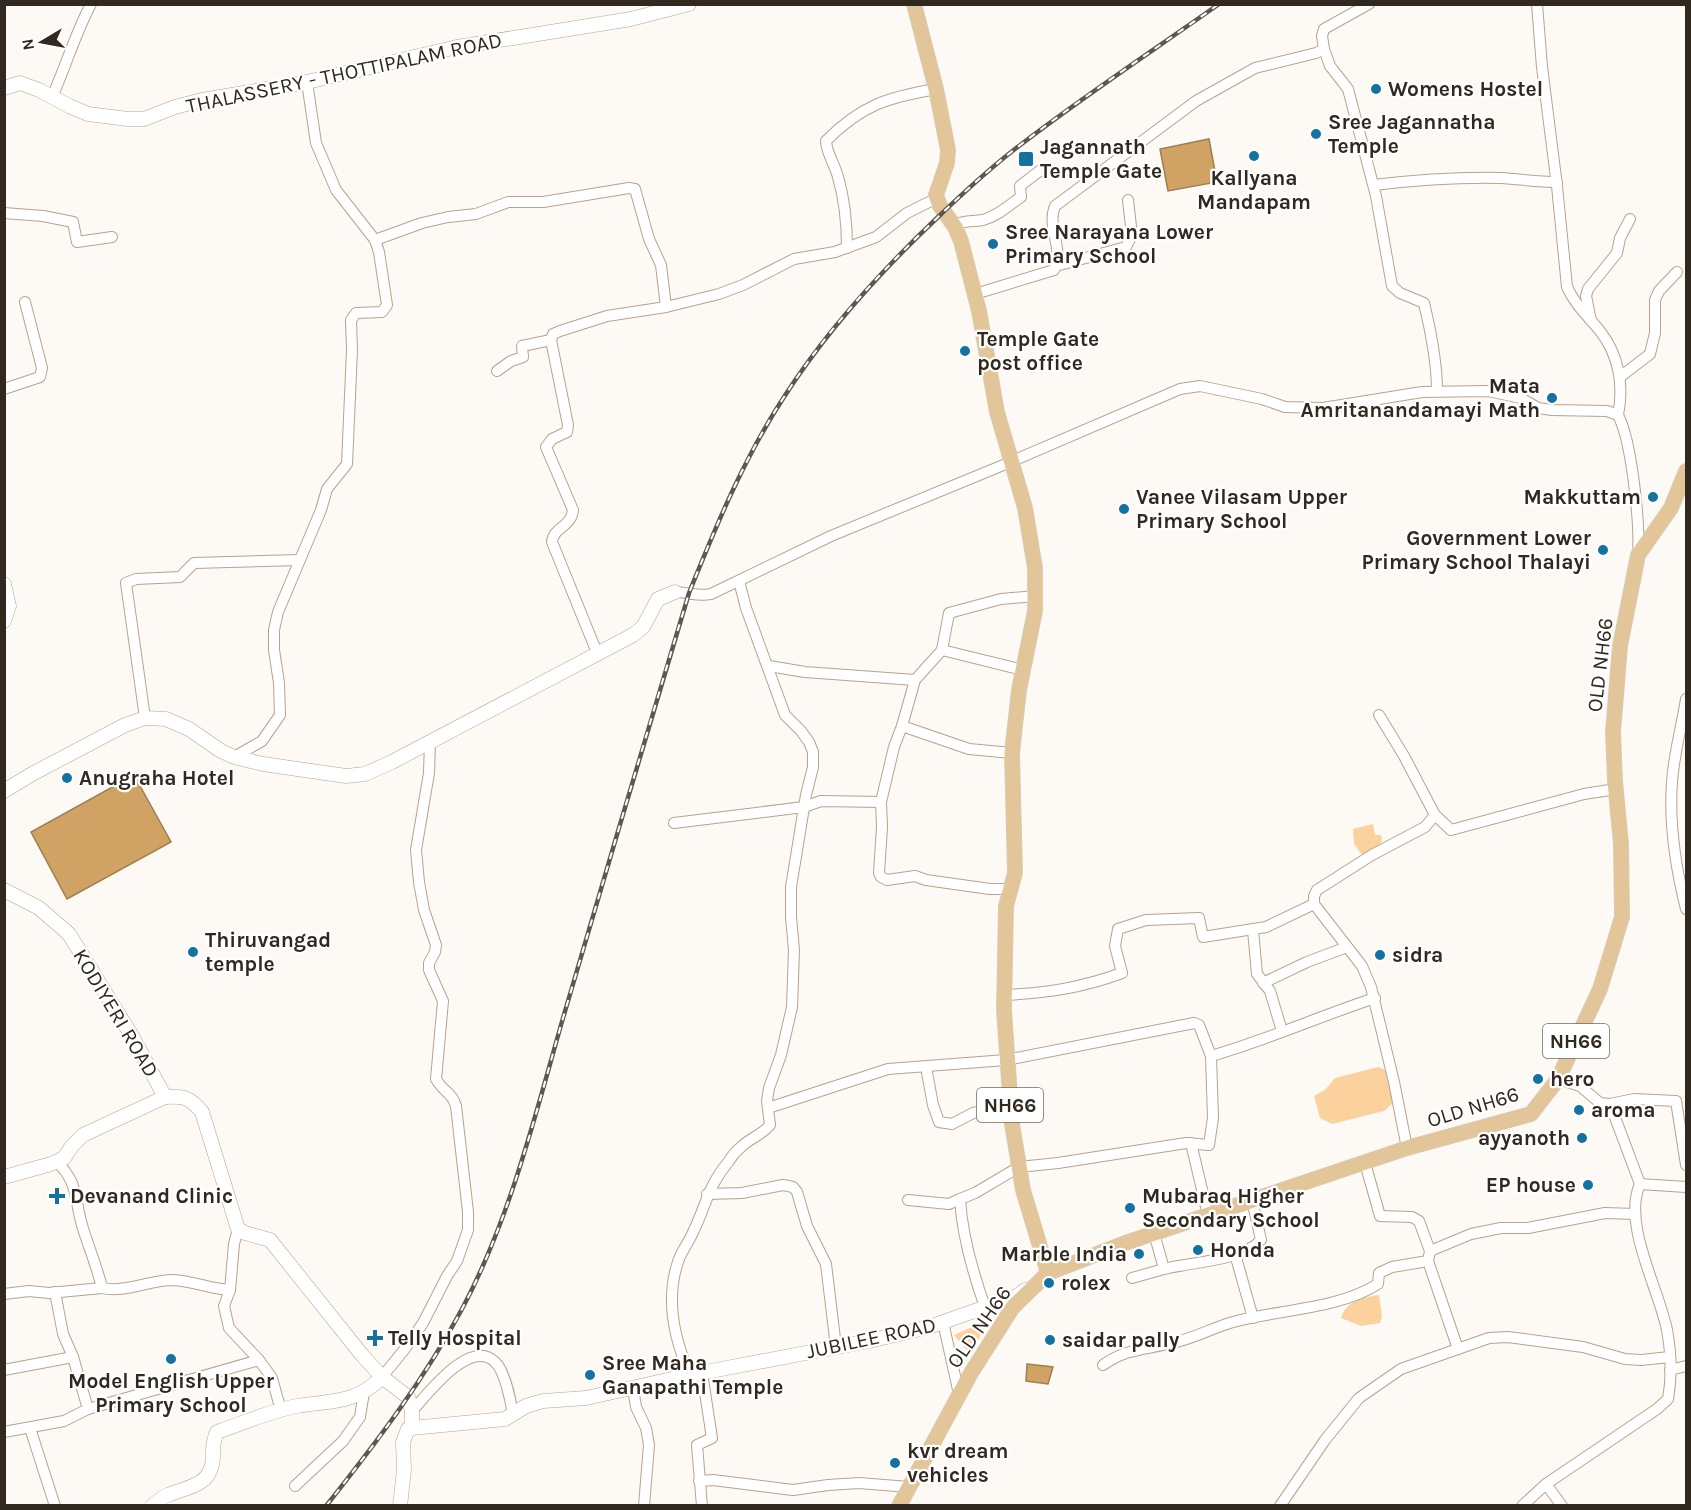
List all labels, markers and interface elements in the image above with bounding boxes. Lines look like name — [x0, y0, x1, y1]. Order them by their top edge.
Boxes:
north arrow — [12, 12, 72, 72]
street label: THALASSERY - THOTTIPALAM ROAD — [184, 28, 504, 118]
text: N — [17, 37, 38, 52]
place label: Womens Hostel — [1388, 77, 1543, 101]
marker: Womens Hostel — [1369, 82, 1383, 96]
place label: Sree Jagannatha Temple — [1328, 110, 1495, 158]
marker: Sree Jagannatha Temple — [1309, 127, 1323, 141]
place label: Jagannath Temple Gate — [1040, 135, 1162, 183]
marker: Kallyana Mandapam — [1247, 149, 1261, 163]
marker: Jagannath Temple Gate — [1017, 150, 1035, 168]
place label: Kallyana Mandapam — [1197, 166, 1311, 214]
place label: Sree Narayana Lower Primary School — [1005, 220, 1214, 268]
marker: Sree Narayana Lower Primary School — [986, 237, 1000, 251]
place label: Temple Gate post office — [977, 327, 1099, 375]
marker: Temple Gate post office — [958, 344, 972, 358]
place label: Mata Amritanandamayi Math — [1301, 374, 1540, 422]
marker: Mata Amritanandamayi Math — [1545, 391, 1559, 405]
place label: Vanee Vilasam Upper Primary School — [1136, 485, 1348, 533]
place label: Makkuttam — [1524, 485, 1641, 509]
marker: Makkuttam — [1646, 490, 1660, 504]
marker: Vanee Vilasam Upper Primary School — [1117, 502, 1131, 516]
place label: Government Lower Primary School Thalayi — [1362, 526, 1592, 574]
marker: Government Lower Primary School Thalayi — [1596, 543, 1610, 557]
street label: OLD NH66 — [1582, 617, 1618, 713]
place label: Anugraha Hotel — [79, 766, 234, 790]
marker: Anugraha Hotel — [60, 771, 74, 785]
place label: Thiruvangad temple — [205, 928, 331, 976]
place label: sidra — [1392, 943, 1443, 967]
street label: KODIYERI ROAD — [68, 944, 164, 1082]
marker: Thiruvangad temple — [186, 945, 200, 959]
marker: sidra — [1373, 948, 1387, 962]
road number: NH66 — [1543, 1024, 1609, 1058]
place label: hero — [1550, 1067, 1594, 1091]
marker: hero — [1531, 1072, 1545, 1086]
street label: OLD NH66 — [1424, 1082, 1522, 1132]
road number: NH66 — [977, 1088, 1043, 1122]
place label: aroma — [1591, 1098, 1656, 1122]
marker: aroma — [1572, 1103, 1586, 1117]
place label: ayyanoth — [1478, 1126, 1570, 1150]
marker: ayyanoth — [1575, 1131, 1589, 1145]
place label: EP house — [1486, 1173, 1576, 1197]
marker: EP house — [1581, 1178, 1595, 1192]
place label: Devanand Clinic — [70, 1184, 233, 1208]
place label: Mubaraq Higher Secondary School — [1142, 1184, 1320, 1232]
marker: Devanand Clinic — [48, 1187, 66, 1205]
marker: Mubaraq Higher Secondary School — [1123, 1201, 1137, 1215]
place label: Honda — [1210, 1238, 1275, 1262]
place label: Marble India — [1001, 1242, 1127, 1266]
marker: Honda — [1191, 1243, 1205, 1257]
marker: Marble India — [1132, 1247, 1146, 1261]
place label: rolex — [1061, 1271, 1111, 1295]
marker: rolex — [1042, 1276, 1056, 1290]
street label: OLD NH66 — [942, 1281, 1016, 1373]
street label: JUBILEE ROAD — [804, 1313, 938, 1363]
place label: Telly Hospital — [388, 1326, 522, 1350]
place label: saidar pally — [1062, 1328, 1180, 1352]
marker: Telly Hospital — [366, 1329, 384, 1347]
marker: saidar pally — [1043, 1333, 1057, 1347]
place label: Sree Maha Ganapathi Temple — [602, 1351, 783, 1399]
marker: Model English Upper Primary School — [164, 1352, 178, 1366]
marker: Sree Maha Ganapathi Temple — [583, 1368, 597, 1382]
place label: Model English Upper Primary School — [68, 1369, 275, 1417]
place label: kvr dream vehicles — [907, 1439, 1008, 1487]
marker: kvr dream vehicles — [888, 1456, 902, 1470]

